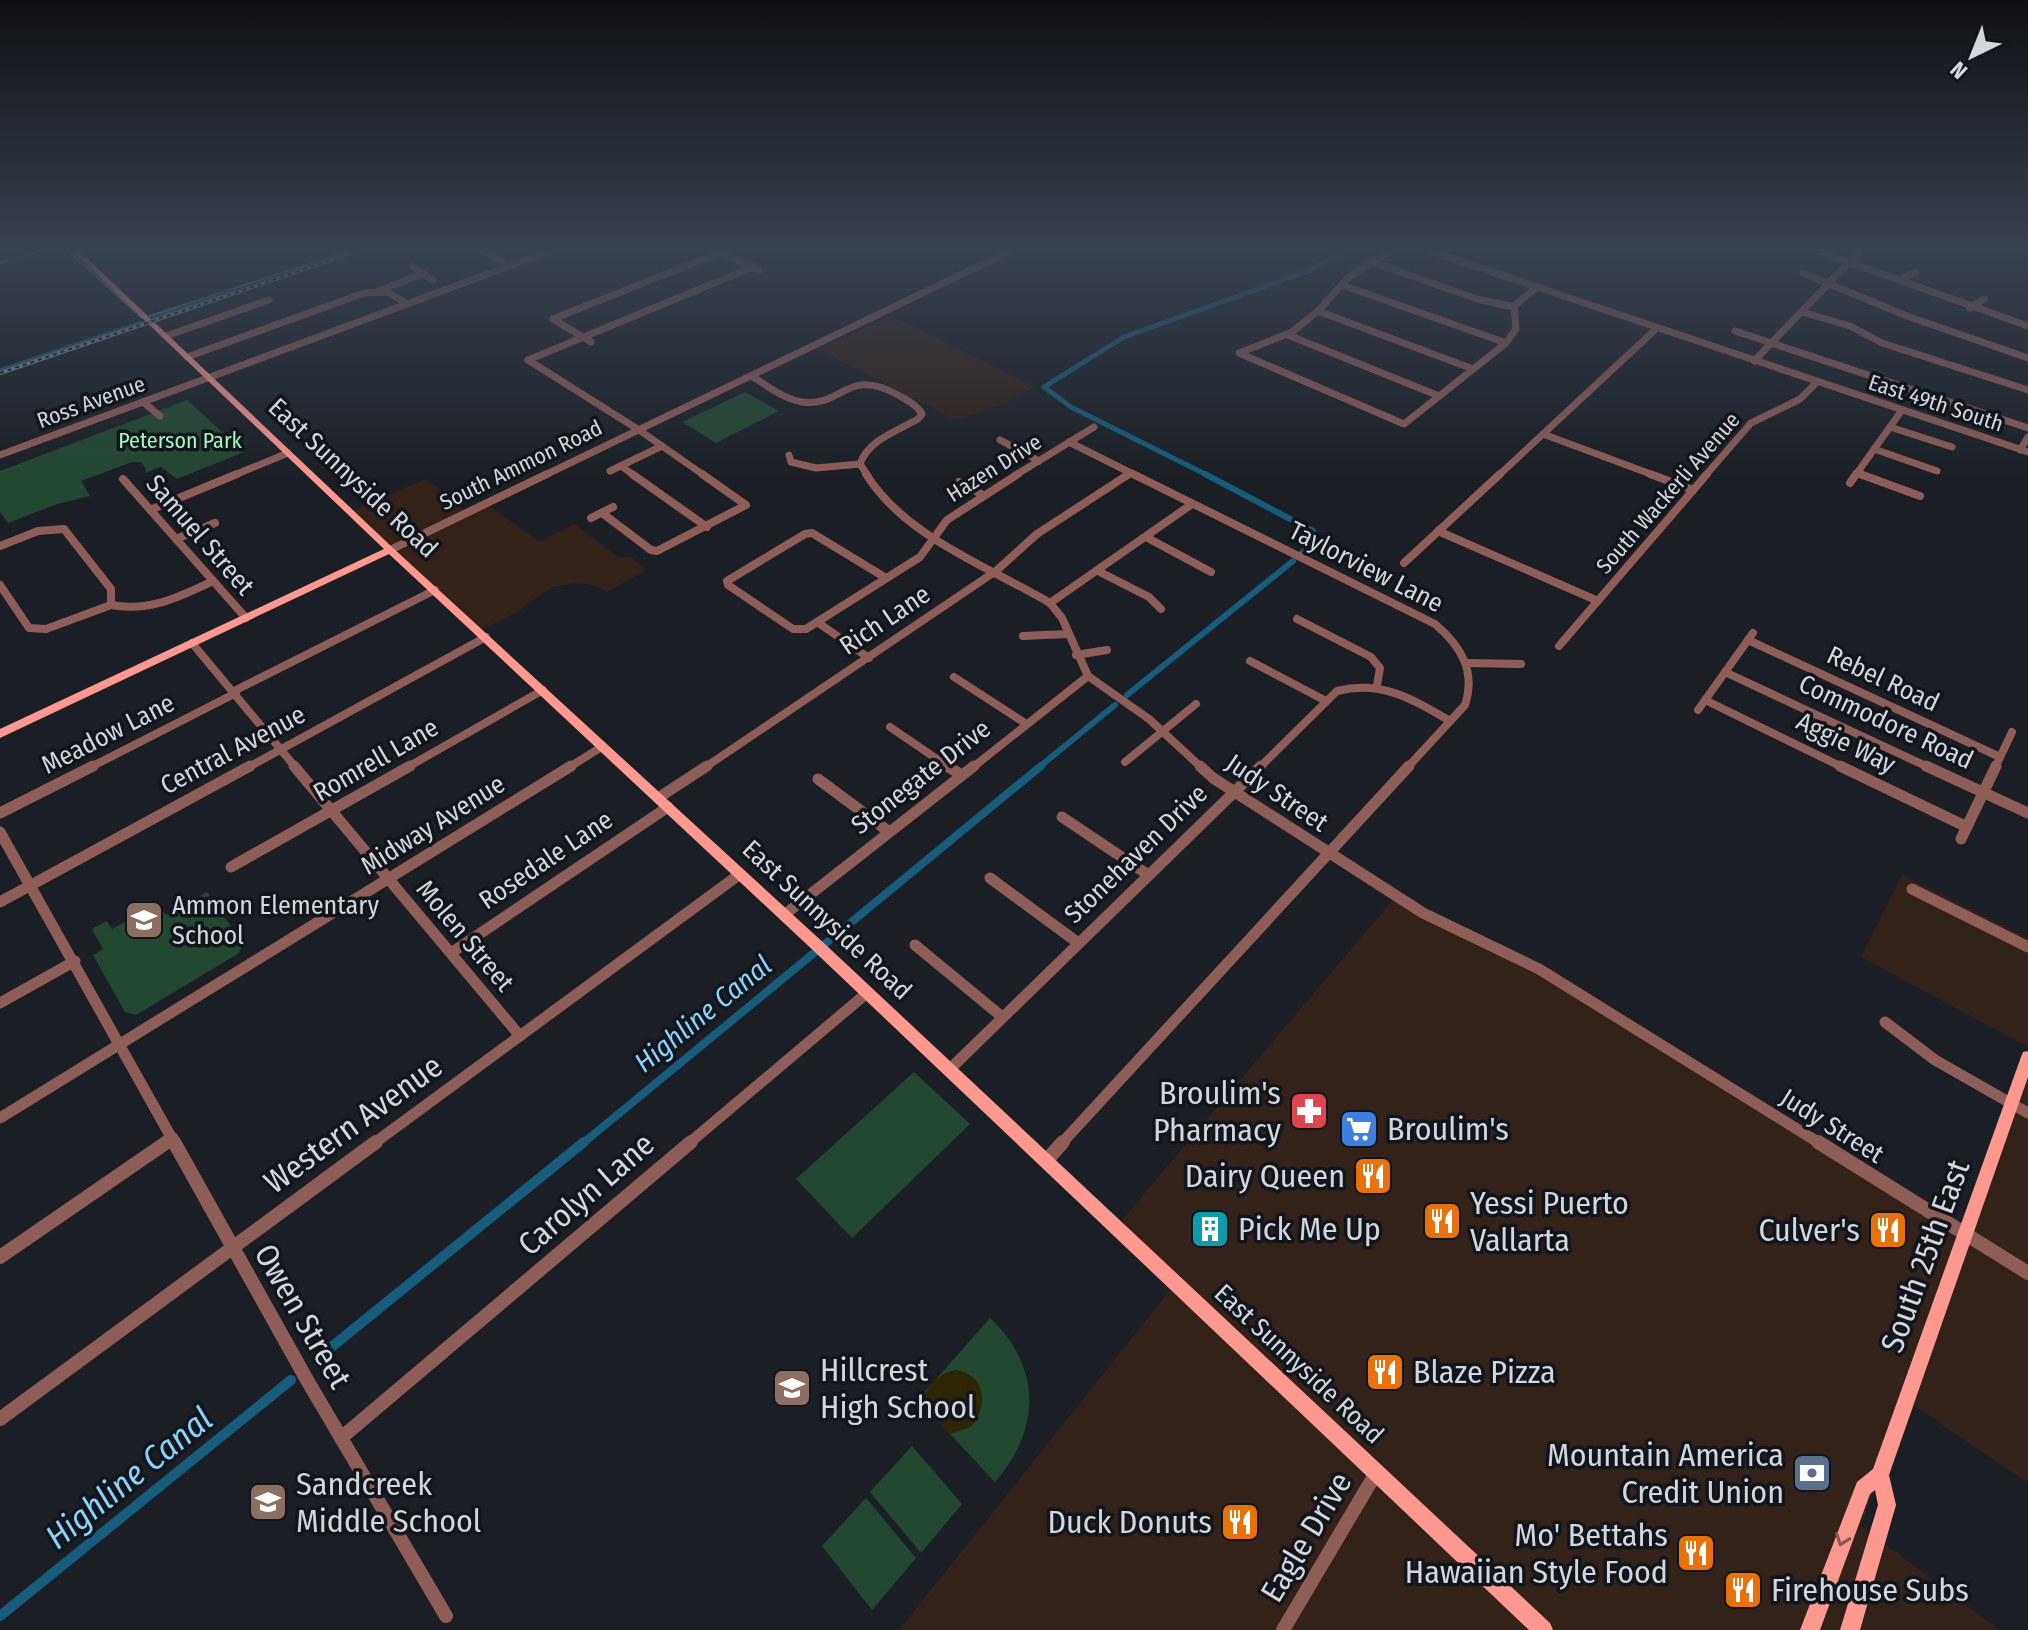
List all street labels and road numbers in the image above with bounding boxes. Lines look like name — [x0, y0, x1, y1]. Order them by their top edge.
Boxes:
street label: East 49th South — [1865, 369, 2007, 437]
street label: Ross Avenue — [33, 370, 149, 434]
street label: East Sunnyside Road — [262, 392, 444, 564]
street label: South Wackerli Avenue — [1590, 407, 1746, 579]
street label: South Ammon Road — [435, 414, 607, 516]
street label: Hazen Drive — [942, 428, 1046, 508]
street label: Samuel Street — [139, 469, 261, 602]
street label: Taylorview Lane — [1284, 515, 1448, 619]
street label: Rich Lane — [834, 579, 936, 661]
street label: Rebel Road — [1822, 640, 1944, 718]
street label: Commodore Road — [1794, 668, 1978, 776]
street label: Meadow Lane — [36, 687, 180, 781]
street label: Central Avenue — [155, 699, 311, 801]
street label: Aggie Way — [1791, 706, 1901, 780]
street label: Romrell Lane — [308, 712, 444, 808]
street label: Stonegate Drive — [845, 713, 997, 841]
street label: Judy Street — [1220, 748, 1334, 839]
street label: Midway Avenue — [355, 768, 511, 882]
street label: Stonehaven Drive — [1058, 778, 1214, 930]
street label: Rosedale Lane — [473, 804, 619, 916]
street label: East Sunnyside Road — [736, 834, 918, 1006]
street label: Molen Street — [410, 874, 521, 998]
street label: Western Avenue — [257, 1047, 449, 1201]
street label: Judy Street — [1774, 1082, 1890, 1170]
street label: Carolyn Lane — [510, 1125, 662, 1263]
street label: South 25th East — [1873, 1154, 1978, 1357]
street label: Owen Street — [247, 1237, 360, 1395]
street label: East Sunnyside Road — [1208, 1278, 1390, 1450]
street label: Eagle Drive — [1253, 1465, 1359, 1609]

